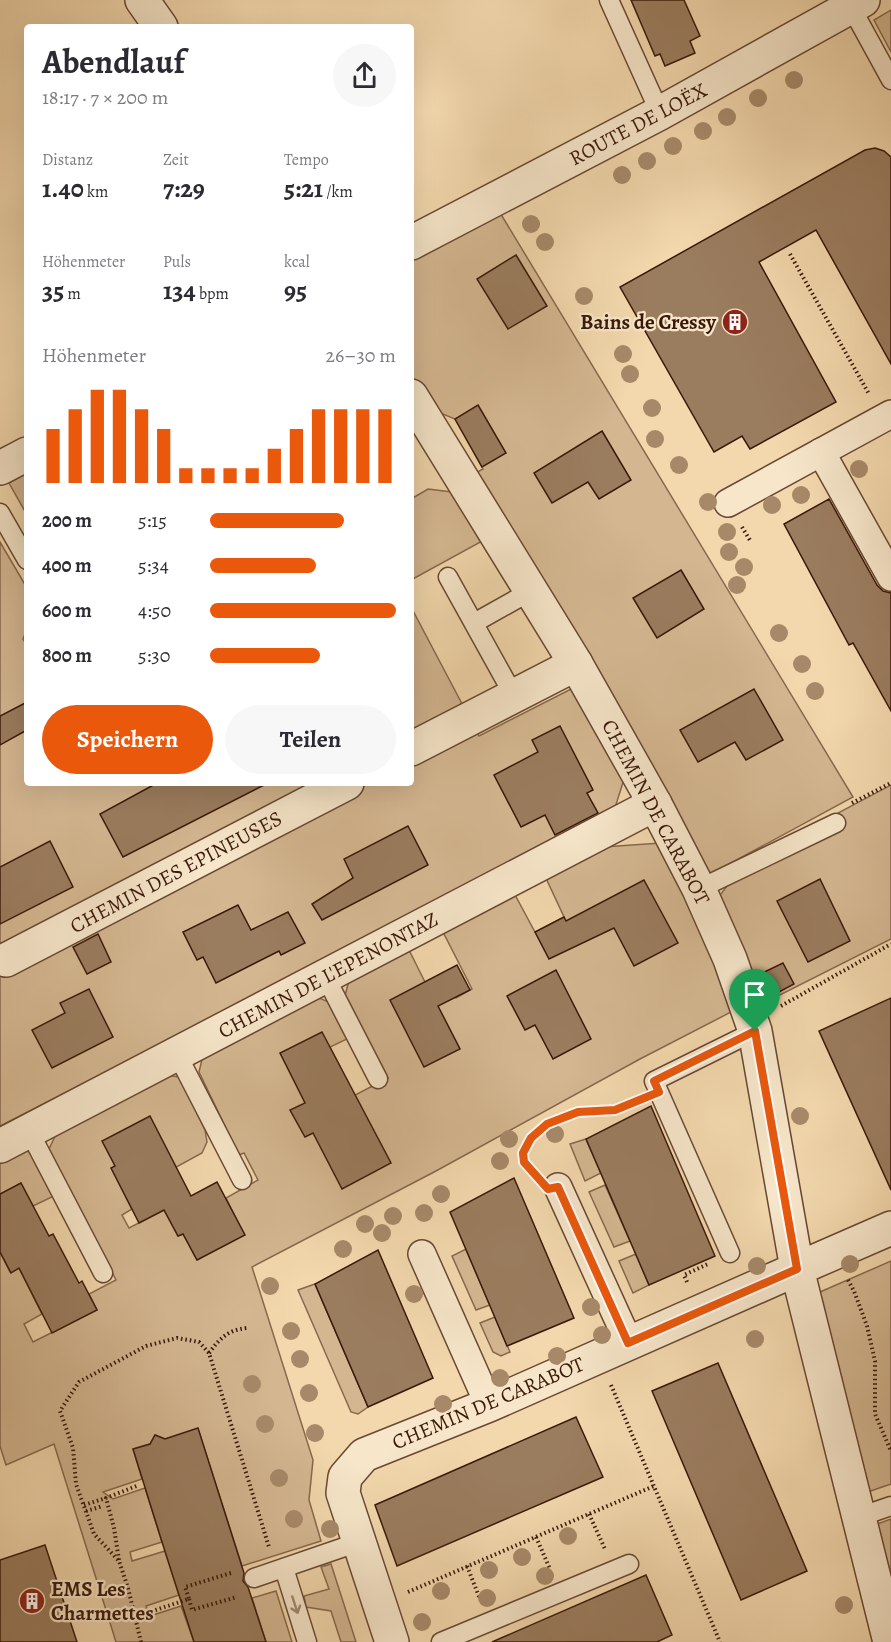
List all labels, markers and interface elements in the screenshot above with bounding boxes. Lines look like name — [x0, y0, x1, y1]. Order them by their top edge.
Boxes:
text: Abendlauf — [42, 39, 185, 84]
button: share — [333, 44, 396, 107]
street label: ROUTE DE LOËX — [564, 76, 712, 172]
text: 18:17 · 7 × 200 m — [42, 84, 168, 111]
text: Distanz — [42, 149, 93, 171]
text: Zeit — [163, 149, 189, 171]
text: Tempo — [284, 149, 329, 171]
text: 1.40 — [42, 171, 84, 206]
text: 7:29 — [163, 171, 205, 206]
text: 5:21 — [284, 171, 323, 206]
text: km — [84, 181, 108, 203]
text: /km — [323, 181, 353, 203]
text: Höhenmeter — [42, 251, 125, 273]
text: Puls — [163, 251, 191, 273]
text: kcal — [284, 251, 310, 273]
text: 35 — [42, 273, 64, 308]
text: 134 — [163, 273, 196, 308]
text: 95 — [284, 273, 307, 308]
text: m — [64, 283, 81, 305]
text: bpm — [196, 283, 229, 305]
building icon: Bains de Cressy — [720, 307, 750, 337]
place label: Bains de Cressy — [580, 308, 717, 336]
text: Höhenmeter — [42, 342, 146, 369]
text: 26–30 m — [326, 342, 396, 369]
text: 200 m — [42, 507, 92, 534]
text: 5:15 — [138, 507, 167, 534]
text: 400 m — [42, 552, 92, 579]
text: 5:34 — [138, 552, 169, 579]
text: 600 m — [42, 597, 92, 624]
text: 4:50 — [138, 597, 171, 624]
text: 800 m — [42, 642, 92, 669]
text: 5:30 — [138, 642, 170, 669]
button: Speichern — [42, 705, 213, 774]
button: Teilen — [225, 705, 396, 774]
street label: CHEMIN DE CARABOT — [595, 714, 717, 910]
street label: CHEMIN DES EPINEUSES — [65, 804, 287, 940]
street label: CHEMIN DE L'EPENONTAZ — [213, 905, 443, 1045]
pin — [729, 969, 780, 1031]
icon: arrive — [738, 978, 771, 1011]
street label: CHEMIN DE CARABOT — [388, 1350, 589, 1456]
place label: EMS Les Charmettes — [51, 1575, 154, 1627]
building icon: EMS Les Charmettes — [17, 1586, 47, 1616]
one-way arrow — [290, 1595, 301, 1614]

